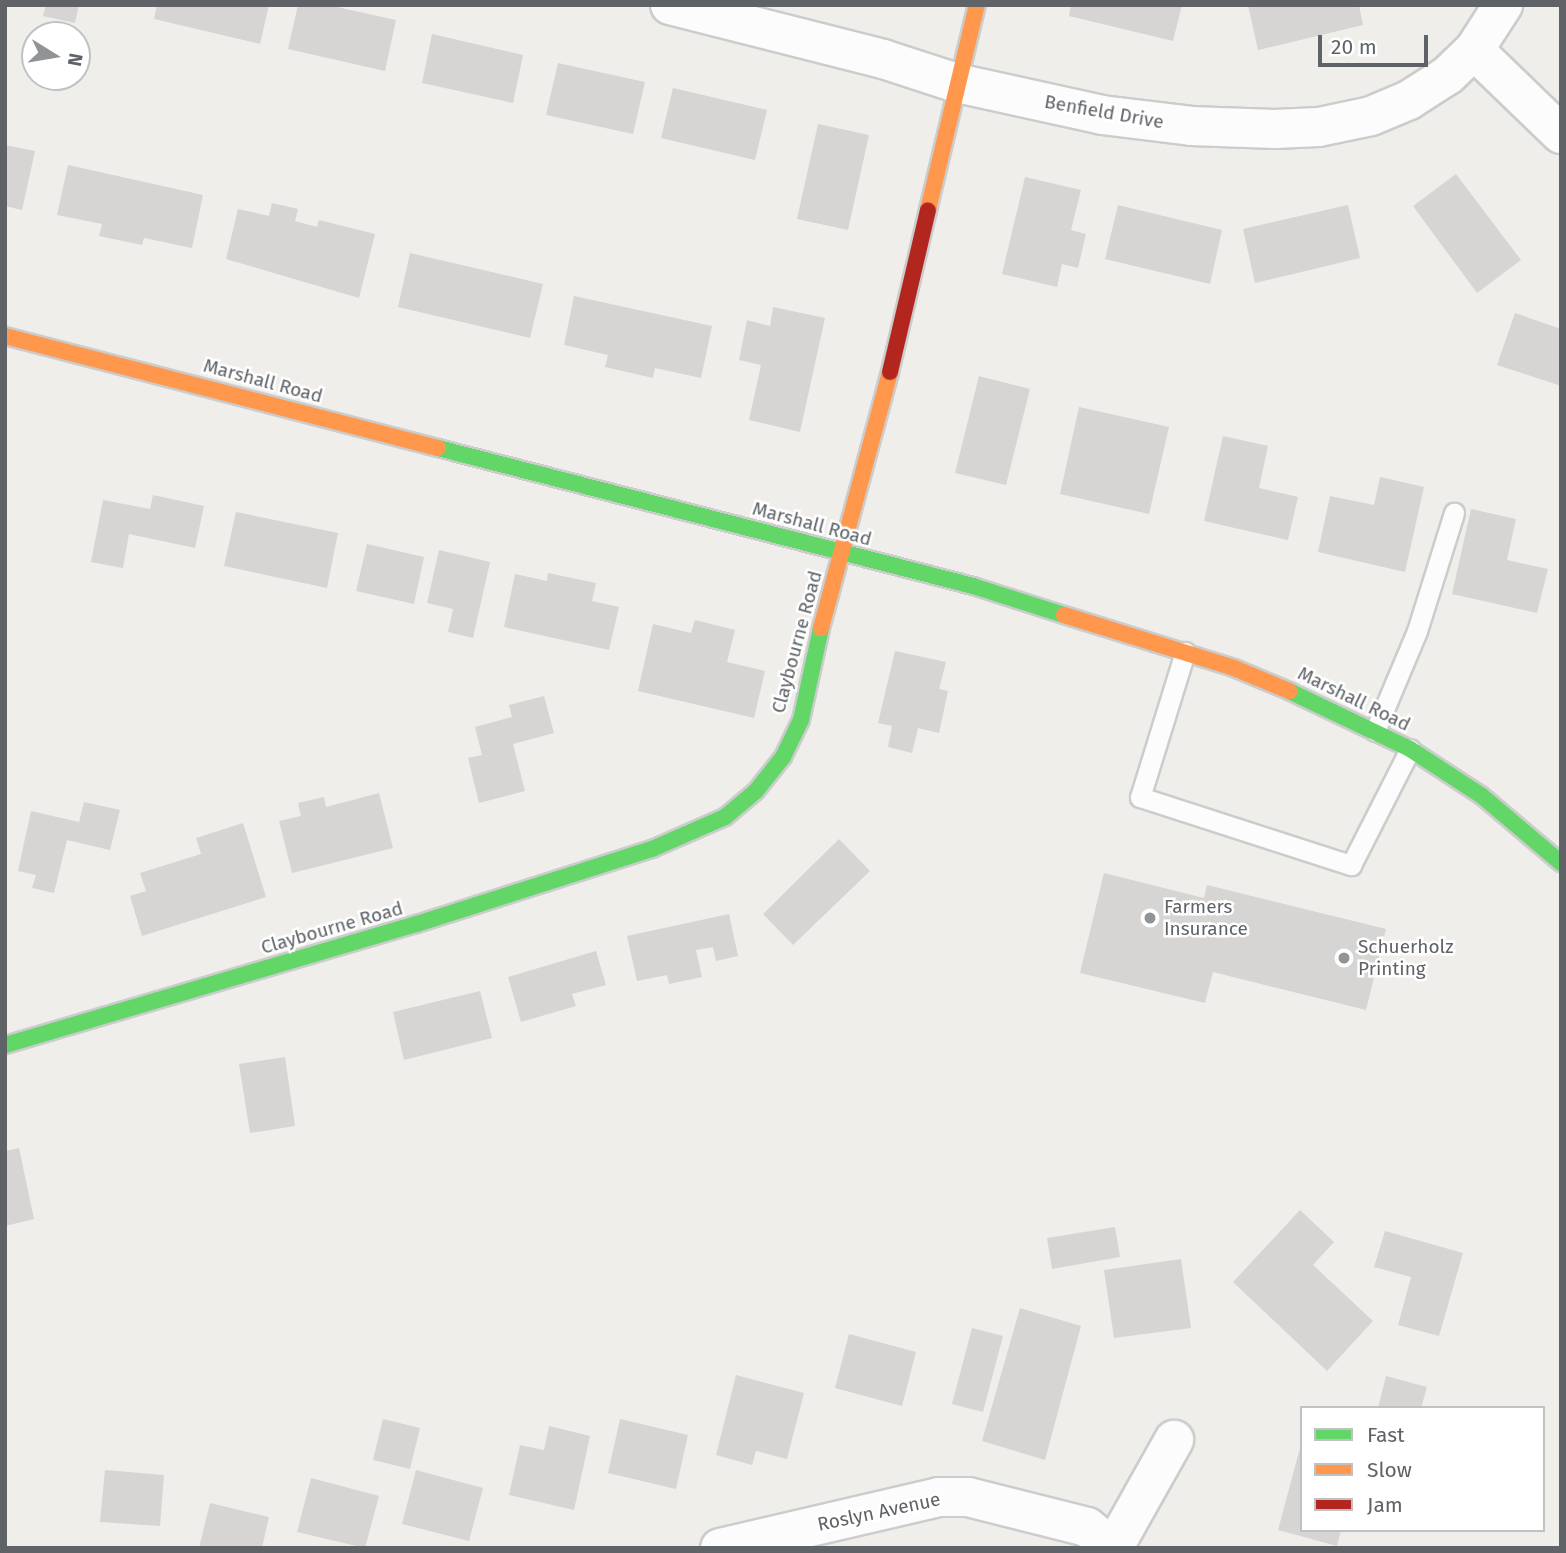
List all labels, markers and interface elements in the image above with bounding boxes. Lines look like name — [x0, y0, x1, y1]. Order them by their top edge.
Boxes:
north arrow — [21, 21, 91, 91]
scale bar — [1321, 21, 1431, 65]
text: 20 m — [1331, 34, 1377, 60]
text: N — [63, 51, 88, 68]
street label: Benfield Drive — [1043, 90, 1165, 134]
street label: Marshall Road — [201, 354, 325, 408]
street label: Marshall Road — [750, 497, 874, 551]
street label: Claybourne Road — [767, 568, 827, 716]
street label: Marshall Road — [1294, 662, 1414, 736]
place label: Farmers Insurance — [1164, 896, 1248, 940]
street label: Claybourne Road — [258, 897, 406, 959]
marker: Farmers Insurance — [1142, 910, 1158, 926]
place label: Schuerholz Printing — [1358, 936, 1454, 980]
marker: Schuerholz Printing — [1336, 950, 1352, 966]
legend — [1300, 1406, 1545, 1532]
text: Fast — [1367, 1422, 1405, 1448]
text: Slow — [1367, 1457, 1412, 1483]
street label: Roslyn Avenue — [815, 1488, 943, 1536]
text: Jam — [1367, 1492, 1403, 1518]

